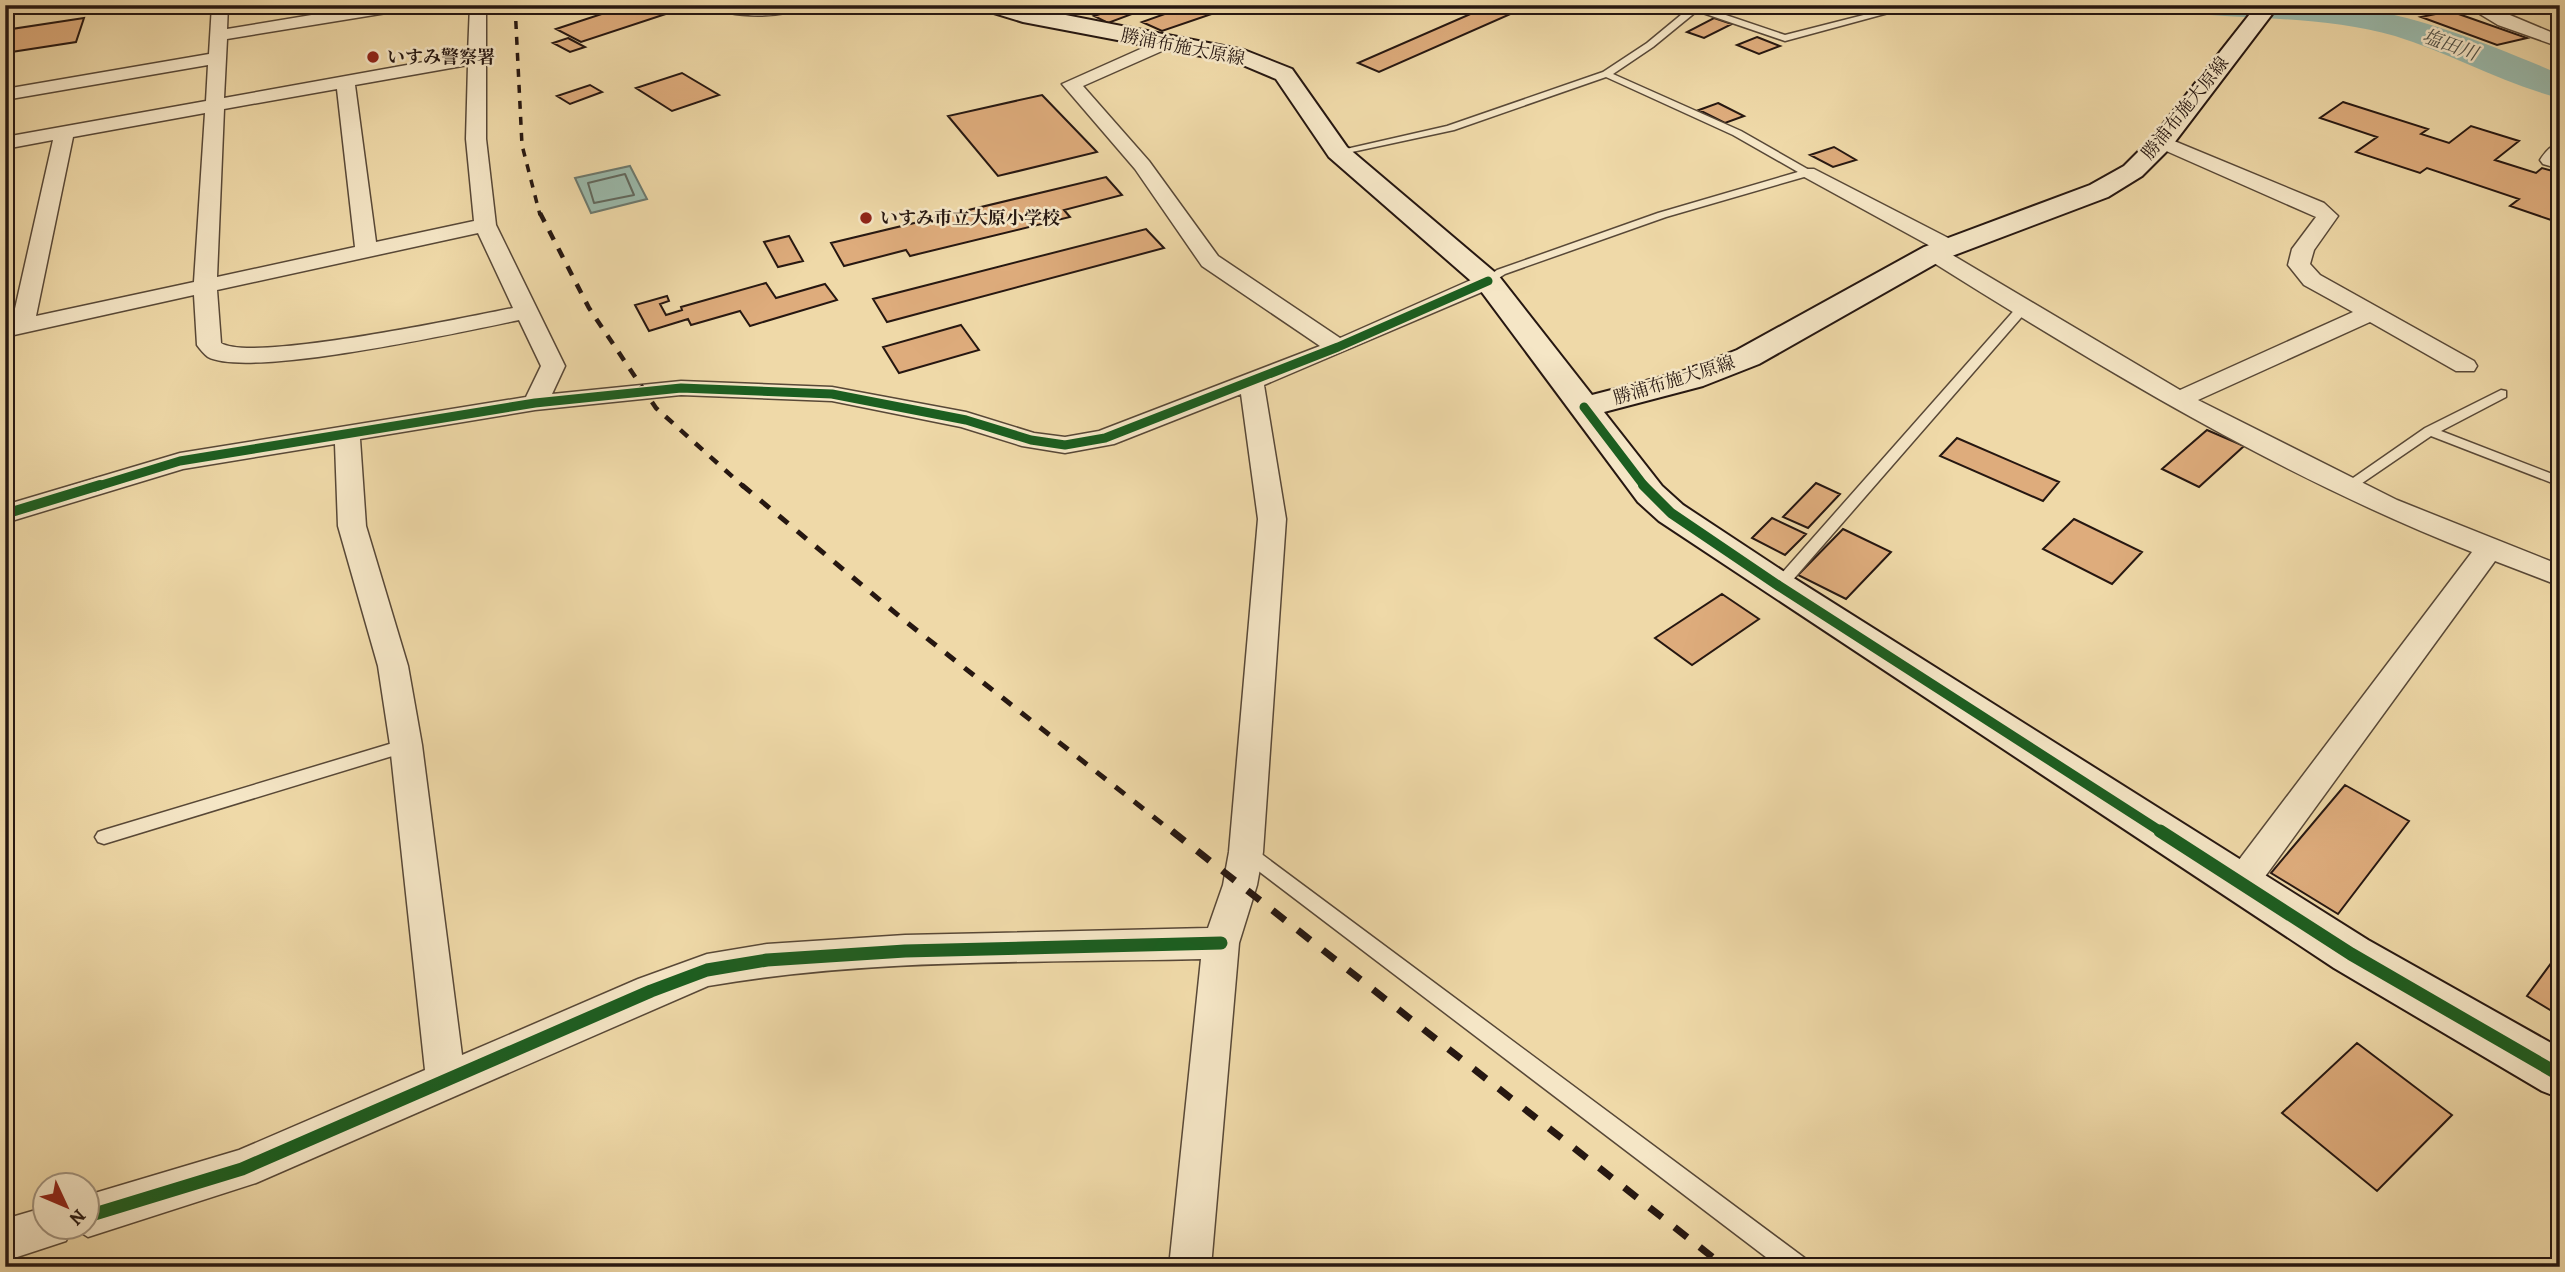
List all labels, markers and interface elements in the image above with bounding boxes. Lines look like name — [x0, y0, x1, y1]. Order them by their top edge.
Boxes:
street label: 勝浦布施大原線 — [1119, 23, 1247, 71]
water label: 塩田川 — [2419, 23, 2483, 68]
place label: いすみ警察署 — [387, 45, 495, 69]
marker: いすみ警察署 — [365, 49, 381, 65]
street label: 勝浦布施大原線 — [2136, 51, 2234, 165]
place label: いすみ市立大原小学校 — [880, 206, 1060, 230]
marker: いすみ市立大原小学校 — [858, 210, 874, 226]
street label: 勝浦布施大原線 — [1610, 350, 1738, 410]
north arrow — [32, 1170, 102, 1240]
text: N — [63, 1203, 92, 1231]

